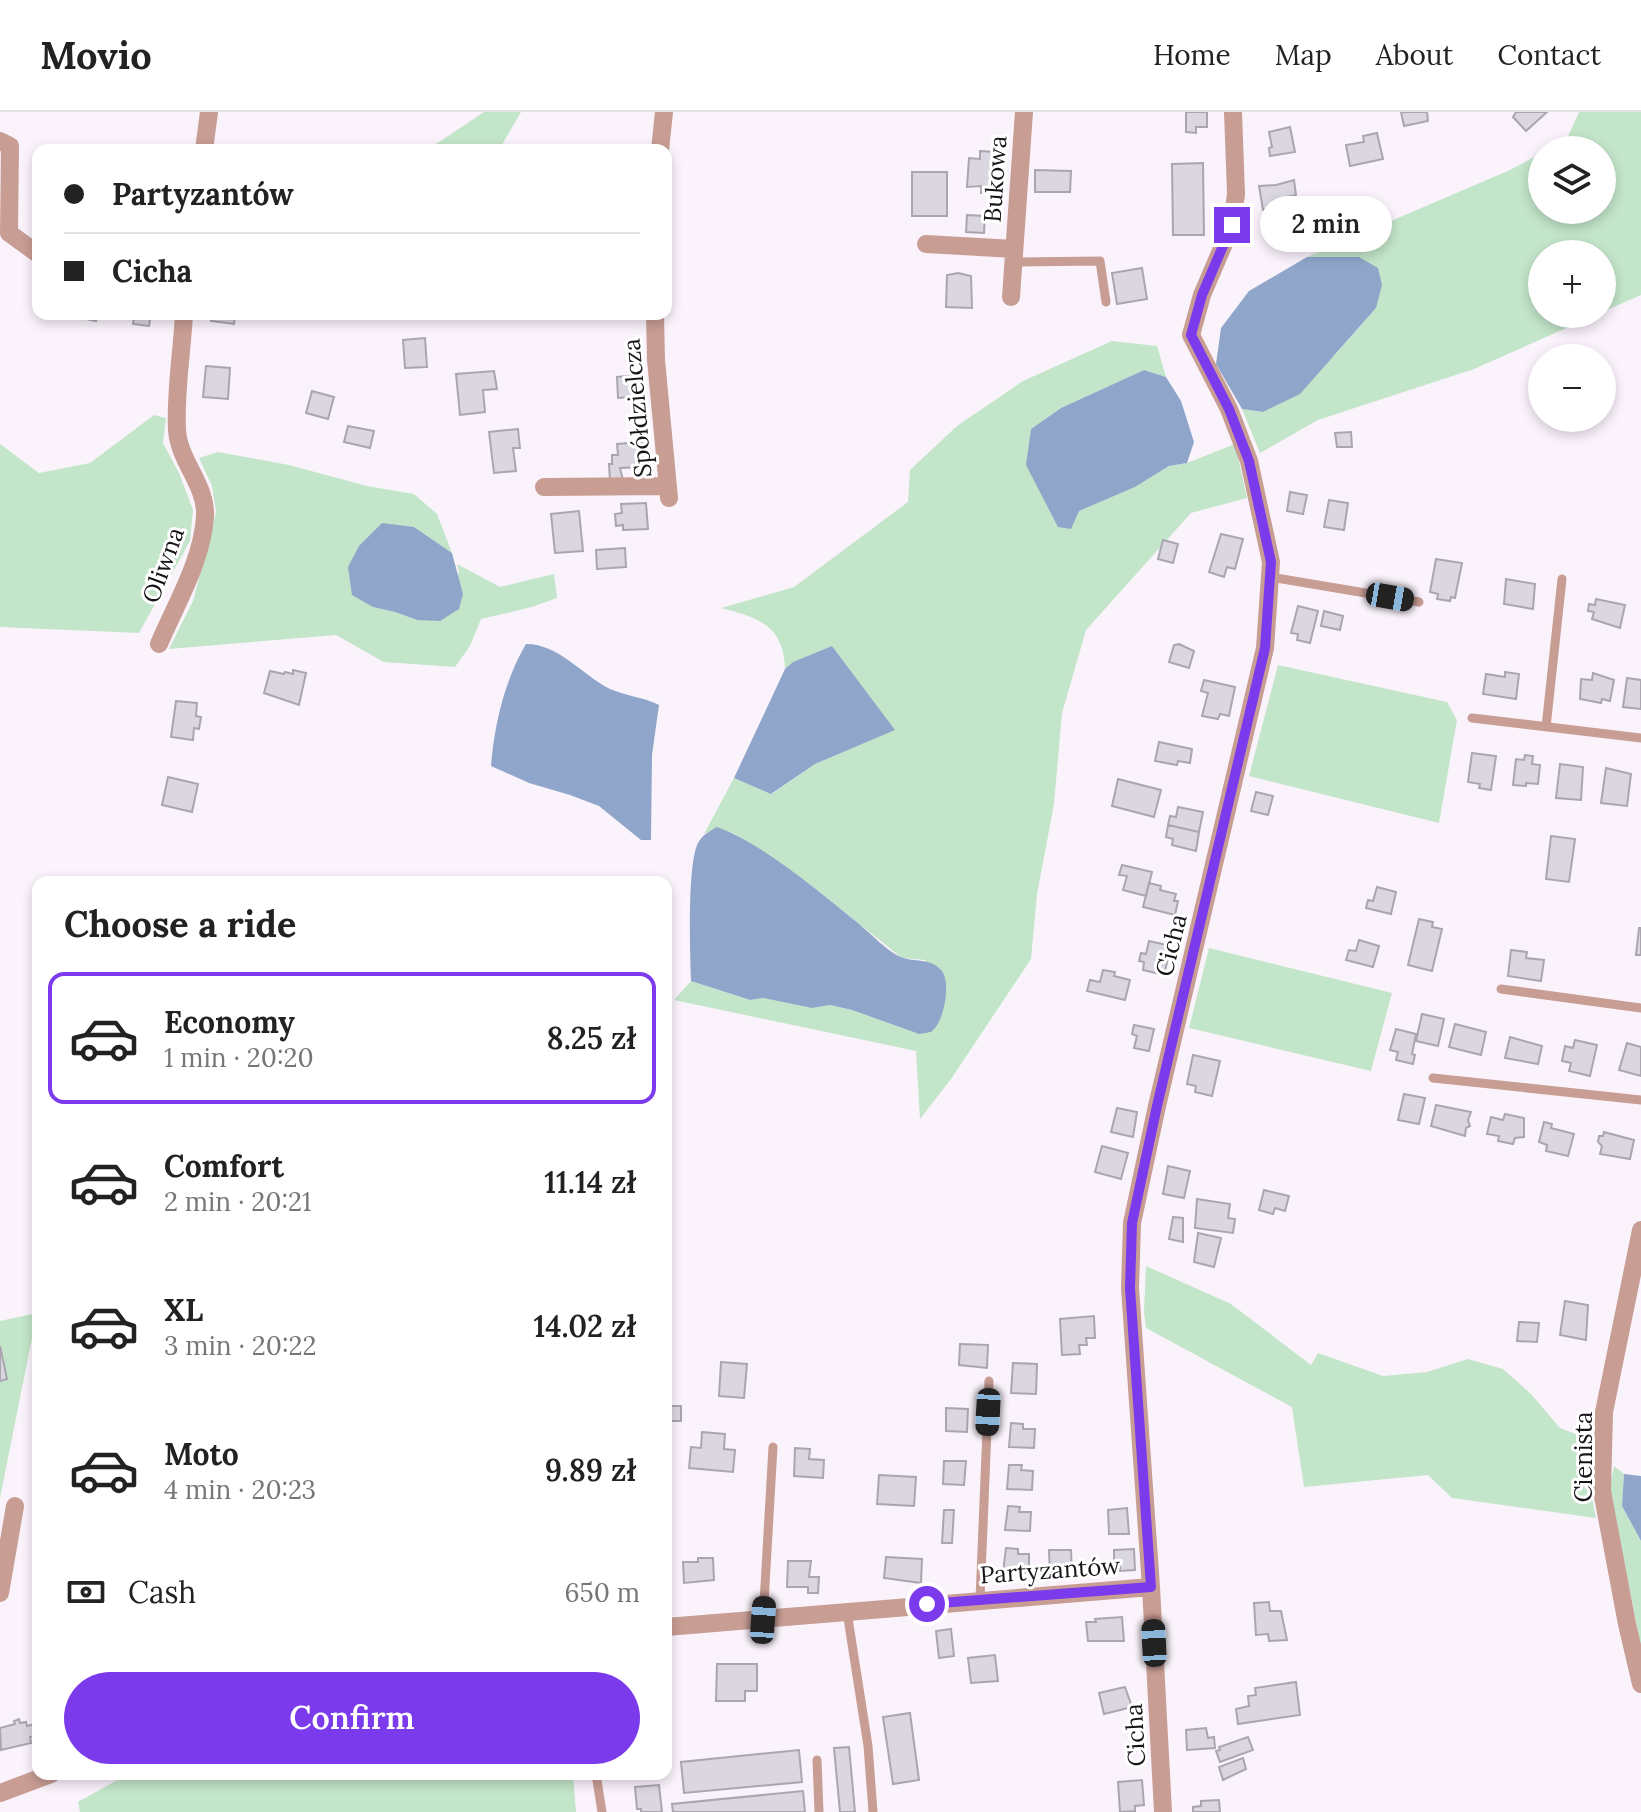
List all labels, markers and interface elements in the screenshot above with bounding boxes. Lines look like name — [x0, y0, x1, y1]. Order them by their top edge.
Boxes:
text: Movio — [40, 31, 152, 79]
text: Home — [1153, 37, 1231, 73]
text: Map — [1275, 37, 1332, 73]
text: About — [1376, 37, 1453, 73]
text: Contact — [1497, 37, 1601, 73]
street label: Bukowa — [977, 135, 1013, 223]
map controls — [1528, 136, 1616, 432]
button: layers — [1528, 136, 1616, 224]
text: Partyzantów — [112, 175, 294, 213]
callout: 2 min — [1260, 197, 1392, 253]
route end — [1214, 207, 1250, 243]
text: 2 min — [1292, 207, 1360, 240]
button: + — [1528, 240, 1616, 328]
text: Cicha — [112, 252, 192, 290]
street label: Spółdzielcza — [615, 337, 659, 479]
button: − — [1528, 344, 1616, 432]
street label: Oliwna — [135, 523, 191, 607]
car — [1364, 581, 1416, 613]
text: Choose a ride — [64, 901, 296, 947]
street label: Cicha — [1148, 911, 1194, 979]
icon: car — [68, 1002, 140, 1074]
text: Economy — [164, 1003, 295, 1041]
text: 8.25 zł — [547, 1019, 636, 1057]
text: 1 min · 20:20 — [164, 1041, 314, 1074]
icon: car — [68, 1146, 140, 1218]
text: Comfort — [164, 1147, 284, 1185]
text: 11.14 zł — [544, 1163, 636, 1201]
text: 2 min · 20:21 — [164, 1185, 311, 1218]
icon: car — [68, 1290, 140, 1362]
text: XL — [164, 1291, 203, 1329]
text: 14.02 zł — [533, 1307, 636, 1345]
text: 3 min · 20:22 — [164, 1329, 316, 1362]
car — [975, 1387, 1001, 1437]
street label: Cienista — [1568, 1412, 1599, 1502]
icon: car — [68, 1434, 140, 1506]
text: Moto — [164, 1435, 239, 1473]
text: 9.89 zł — [545, 1451, 636, 1489]
text: 4 min · 20:23 — [164, 1473, 316, 1506]
street label: Partyzantów — [979, 1550, 1122, 1590]
icon: cash — [64, 1570, 108, 1614]
text: Cash — [128, 1573, 196, 1611]
text: 650 m — [565, 1576, 640, 1609]
route start — [909, 1586, 945, 1622]
car — [749, 1595, 777, 1645]
car — [1141, 1618, 1167, 1668]
button: Confirm — [64, 1672, 640, 1764]
street label: Cicha — [1118, 1703, 1152, 1767]

